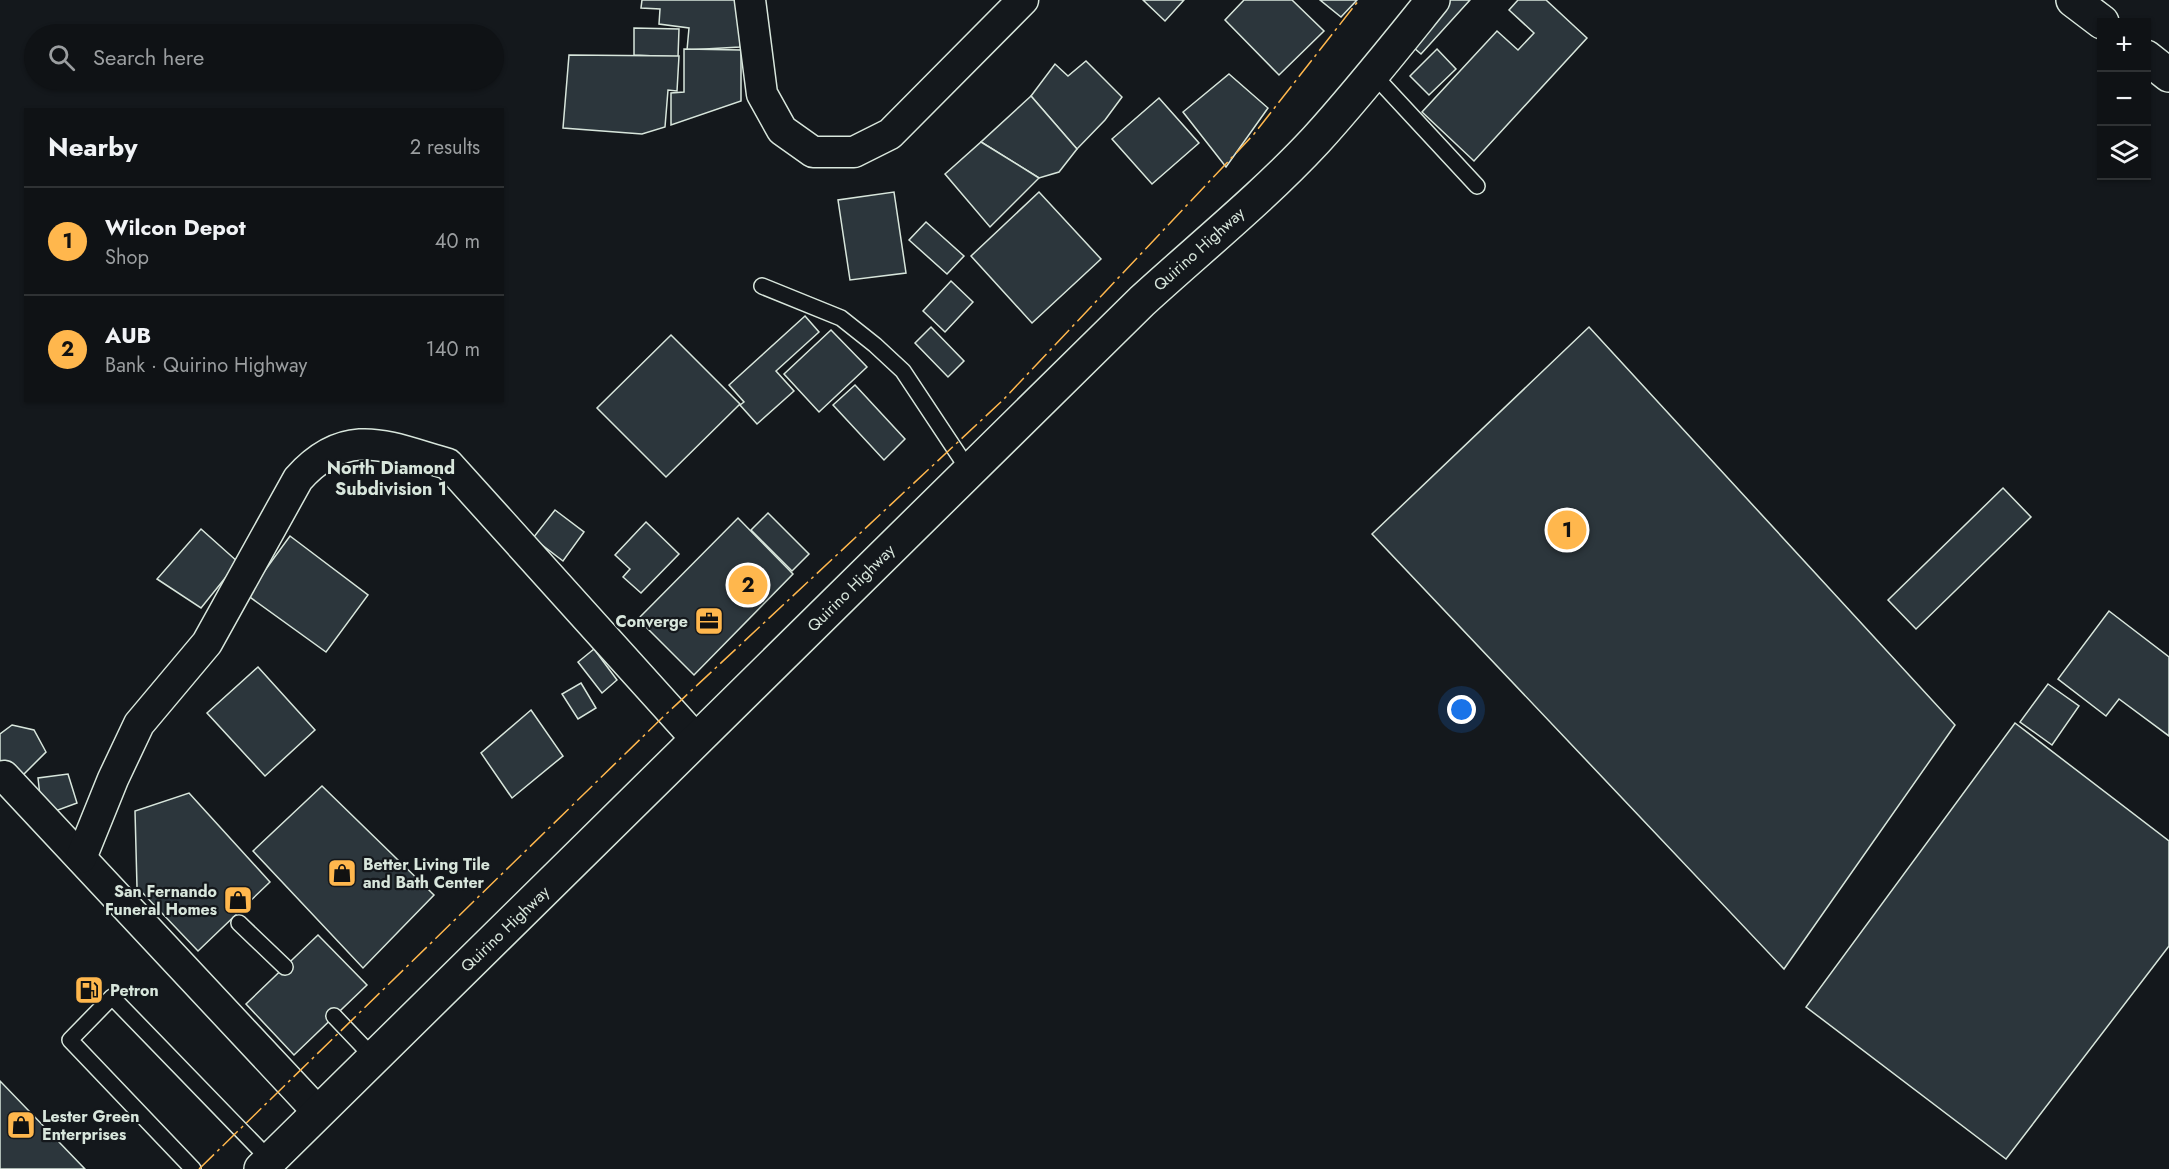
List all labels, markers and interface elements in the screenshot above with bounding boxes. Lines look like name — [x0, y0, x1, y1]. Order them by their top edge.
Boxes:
map controls — [2097, 18, 2151, 180]
button: + — [2097, 18, 2151, 72]
search box — [24, 24, 504, 90]
icon: search — [45, 41, 78, 74]
text: Search here — [93, 41, 204, 73]
button: − — [2097, 72, 2151, 126]
button: layers — [2097, 126, 2151, 180]
text: Nearby — [48, 128, 137, 166]
text: 2 results — [410, 133, 480, 162]
street label: Quirino Highway — [1148, 201, 1250, 296]
text: Wilcon Depot — [105, 211, 246, 243]
text: 1 — [62, 227, 73, 256]
text: 40 m — [435, 227, 480, 256]
text: Shop — [105, 243, 149, 272]
text: AUB — [105, 319, 151, 351]
text: 2 — [61, 335, 74, 364]
text: 140 m — [426, 335, 480, 364]
text: Bank · Quirino Highway — [105, 351, 307, 380]
district label: North Diamond Subdivision 1 — [327, 455, 455, 502]
pin: 1 — [1548, 508, 1586, 552]
street label: Quirino Highway — [802, 538, 901, 637]
pin: 2 — [728, 562, 768, 608]
office icon: Converge — [693, 605, 725, 637]
place label: Converge — [616, 610, 688, 633]
your location — [1447, 695, 1476, 724]
place label: Better Living Tile and Bath Center — [363, 853, 490, 894]
shop icon: Better Living Tile and Bath Center — [326, 857, 358, 889]
place label: San Fernando Funeral Homes — [105, 880, 217, 921]
street label: Quirino Highway — [456, 880, 555, 977]
shop icon: San Fernando Funeral Homes — [222, 884, 254, 916]
fuel station icon: Petron — [73, 974, 105, 1006]
place label: Petron — [110, 979, 159, 1002]
place label: Lester Green Enterprises — [42, 1105, 139, 1146]
shop icon: Lester Green Enterprises — [5, 1109, 37, 1141]

